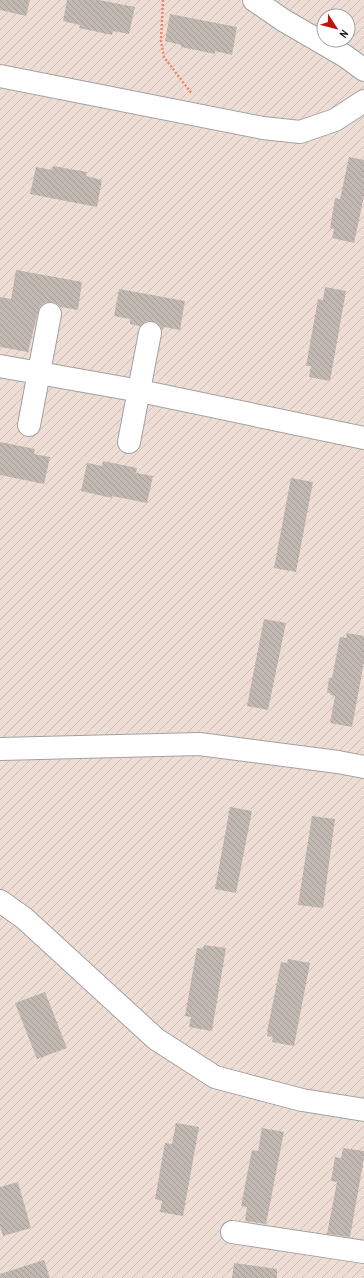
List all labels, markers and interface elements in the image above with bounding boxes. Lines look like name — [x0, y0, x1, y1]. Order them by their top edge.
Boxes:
north arrow — [316, 8, 356, 48]
text: N — [337, 27, 352, 41]

